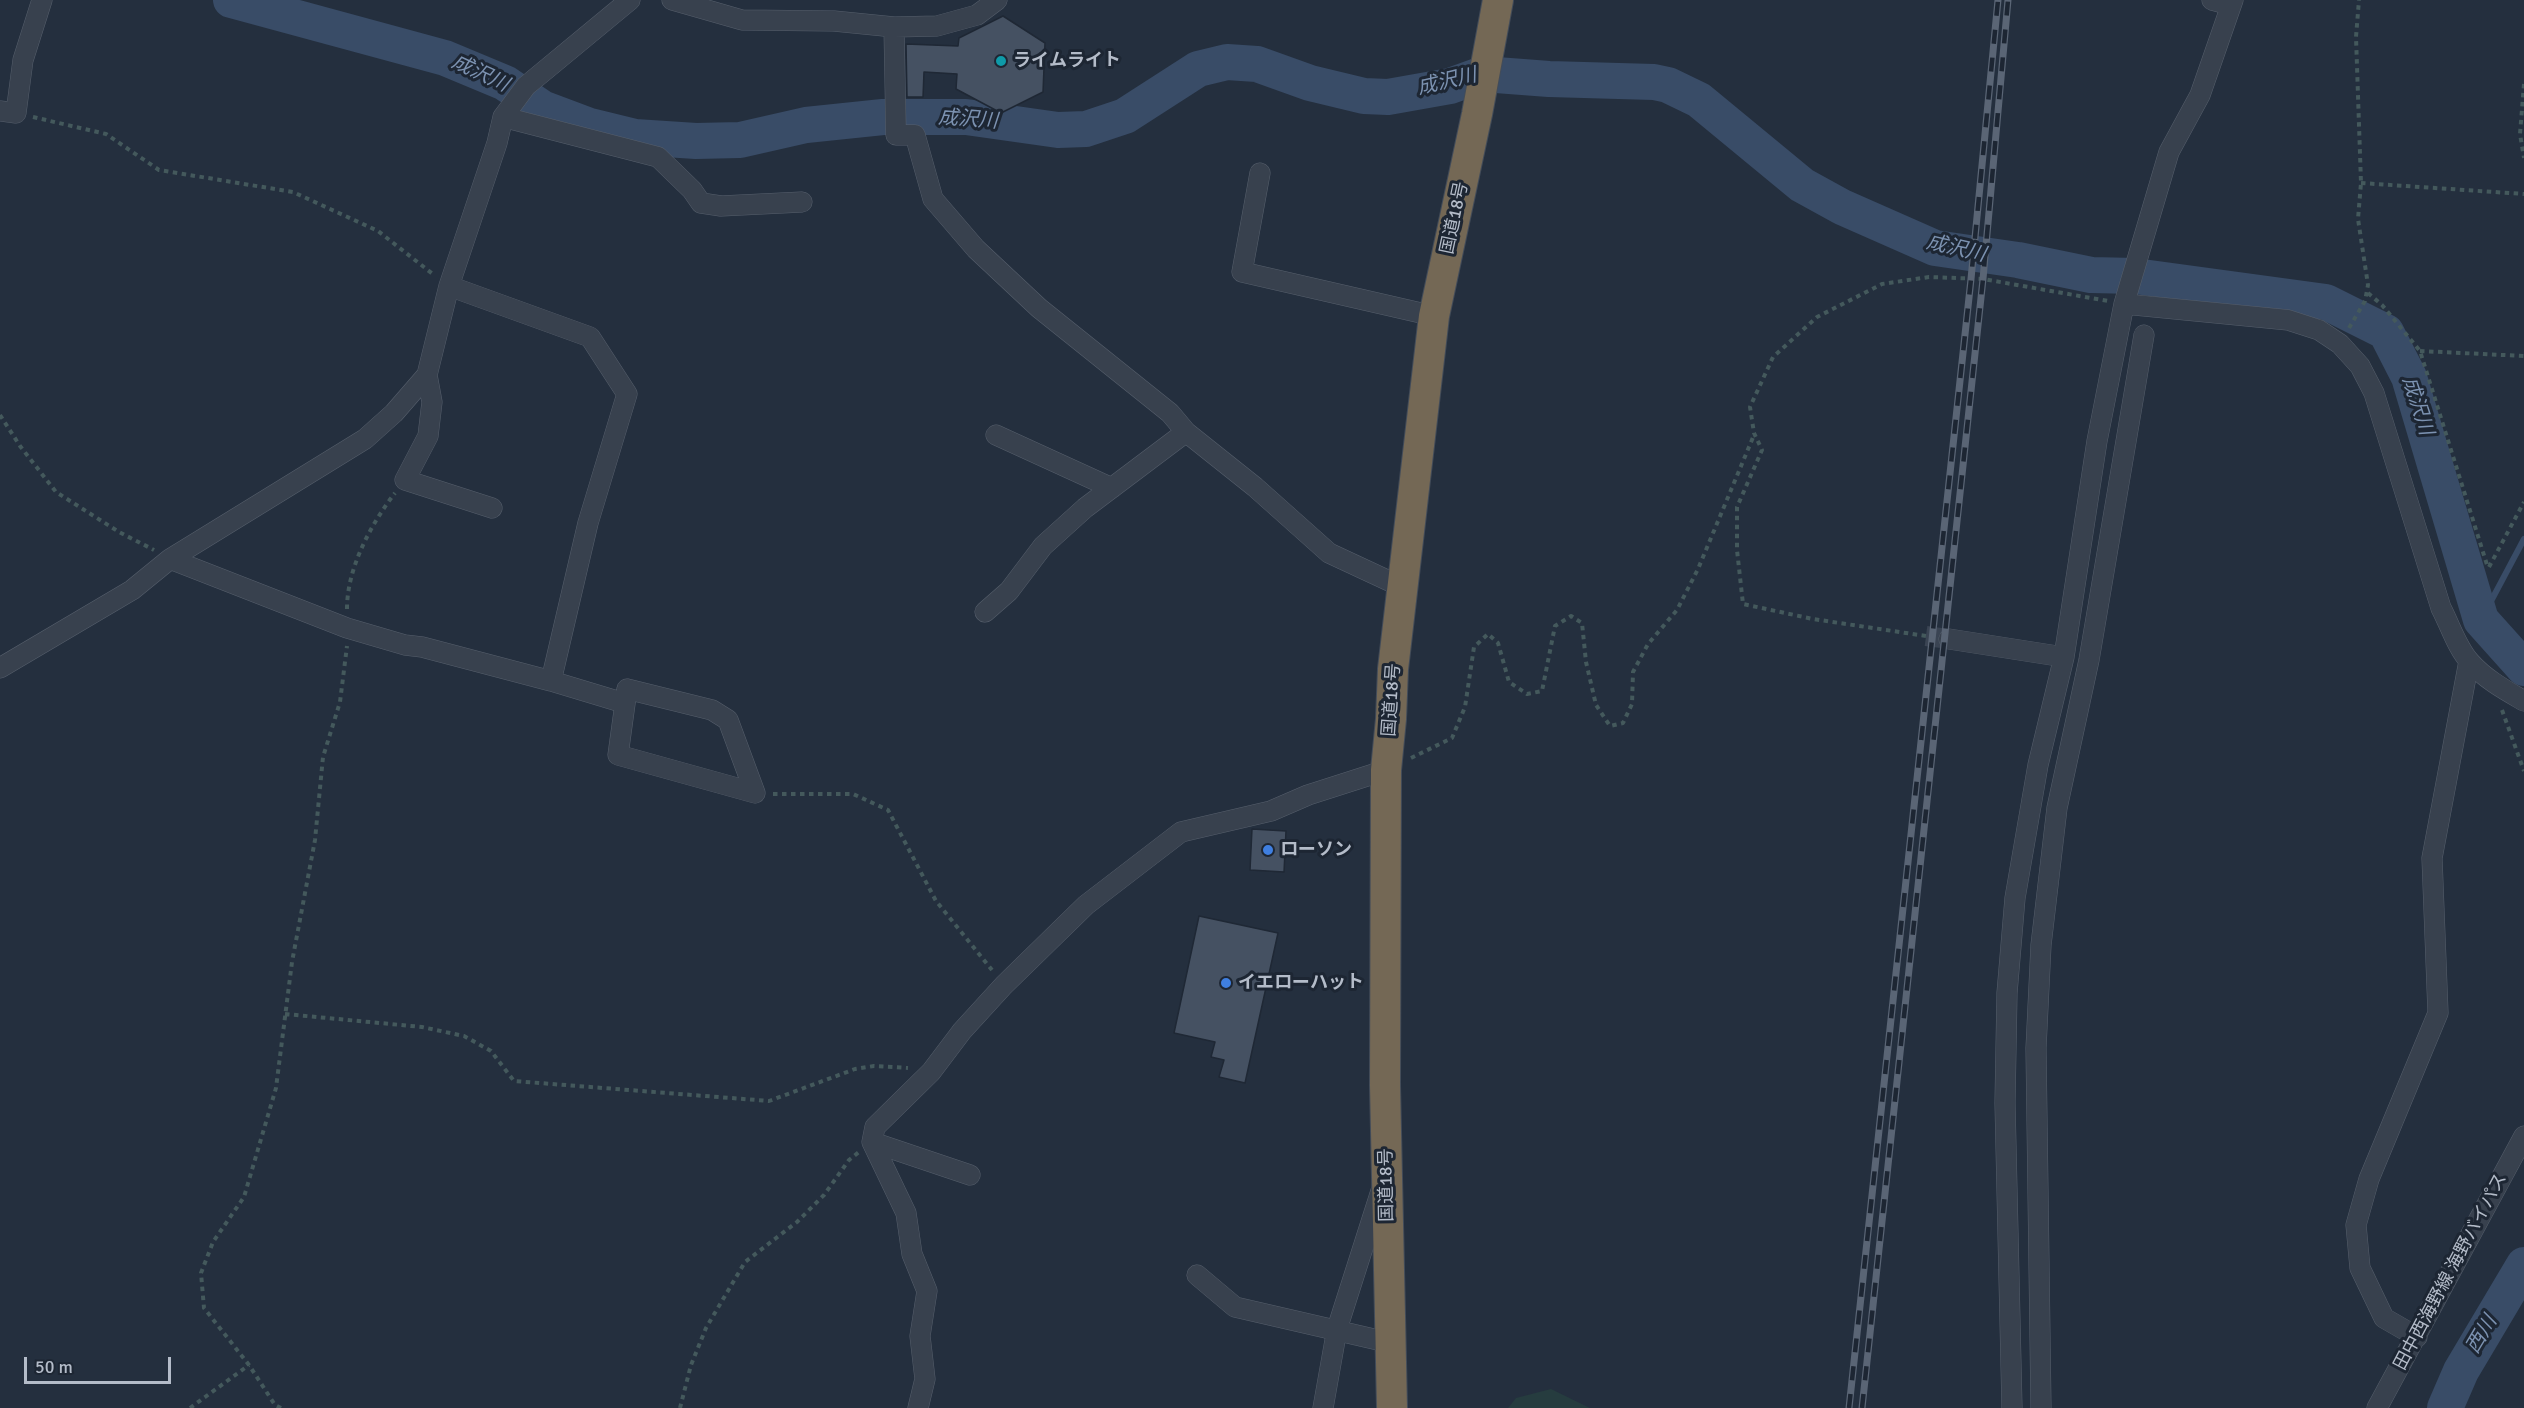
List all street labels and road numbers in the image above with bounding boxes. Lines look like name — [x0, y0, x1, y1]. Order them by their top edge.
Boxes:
street label: 国道18号 — [1437, 180, 1473, 256]
street label: 国道18号 — [1379, 663, 1405, 737]
street label: 国道18号 — [1376, 1148, 1398, 1222]
street label: 田中西海野線 海野バイパス — [2390, 1170, 2512, 1374]

